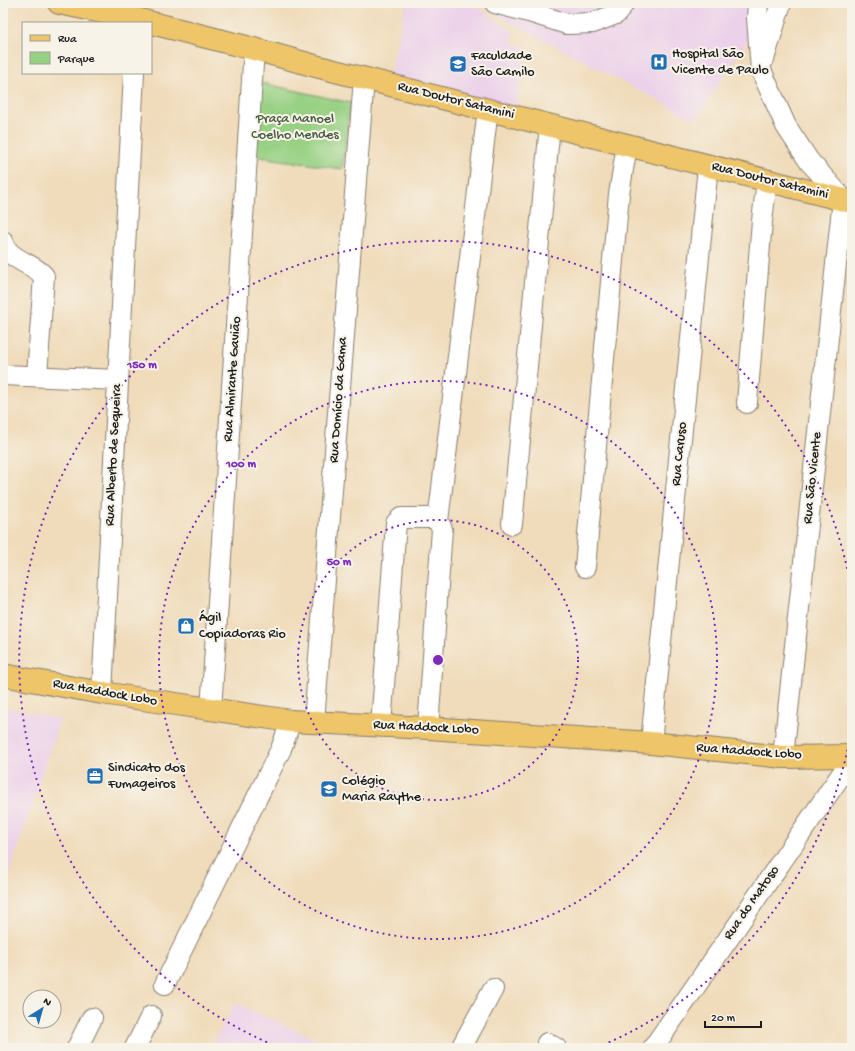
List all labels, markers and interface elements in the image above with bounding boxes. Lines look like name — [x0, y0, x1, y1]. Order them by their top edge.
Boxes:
legend — [22, 22, 152, 74]
text: Rua — [58, 33, 77, 47]
place label: Hospital São Vicente de Paulo — [671, 46, 769, 79]
place label: Faculdade São Camilo — [470, 48, 535, 81]
hospital icon: Hospital São Vicente de Paulo — [649, 52, 669, 72]
text: Parque — [57, 53, 95, 67]
school or university icon: Faculdade São Camilo — [448, 54, 468, 74]
street label: Rua Doutor Satamini — [396, 78, 516, 124]
park label: Praça Manoel Coelho Mendes — [251, 111, 340, 144]
street label: Rua Doutor Satamini — [710, 158, 830, 204]
street label: Rua Almirante Gavião — [220, 316, 246, 442]
street label: Rua Domício da Gama — [326, 335, 352, 464]
text: 150 m — [126, 359, 157, 373]
street label: Rua Alberto de Sequeira — [102, 382, 126, 527]
street label: Rua Caruso — [668, 421, 692, 487]
street label: Rua São Vicente — [800, 430, 826, 525]
text: 100 m — [225, 458, 256, 472]
text: 50 m — [327, 556, 352, 570]
place label: Ágil Copiadoras Rio — [199, 610, 286, 643]
shop icon: Ágil Copiadoras Rio — [176, 616, 196, 636]
centre of rings — [431, 653, 445, 667]
street label: Rua Haddock Lobo — [51, 675, 159, 711]
street label: Rua Haddock Lobo — [373, 717, 479, 739]
street label: Rua Haddock Lobo — [696, 740, 802, 764]
place label: Sindicato dos Fumageiros — [107, 760, 186, 793]
office icon: Sindicato dos Fumageiros — [85, 766, 105, 786]
place label: Colégio Maria Raythe — [342, 773, 422, 806]
school or university icon: Colégio Maria Raythe — [319, 779, 339, 799]
street label: Rua do Matoso — [720, 863, 784, 943]
north arrow — [22, 989, 62, 1029]
text: N — [40, 996, 53, 1010]
scale bar — [705, 1003, 761, 1029]
text: 20 m — [711, 1012, 736, 1026]

